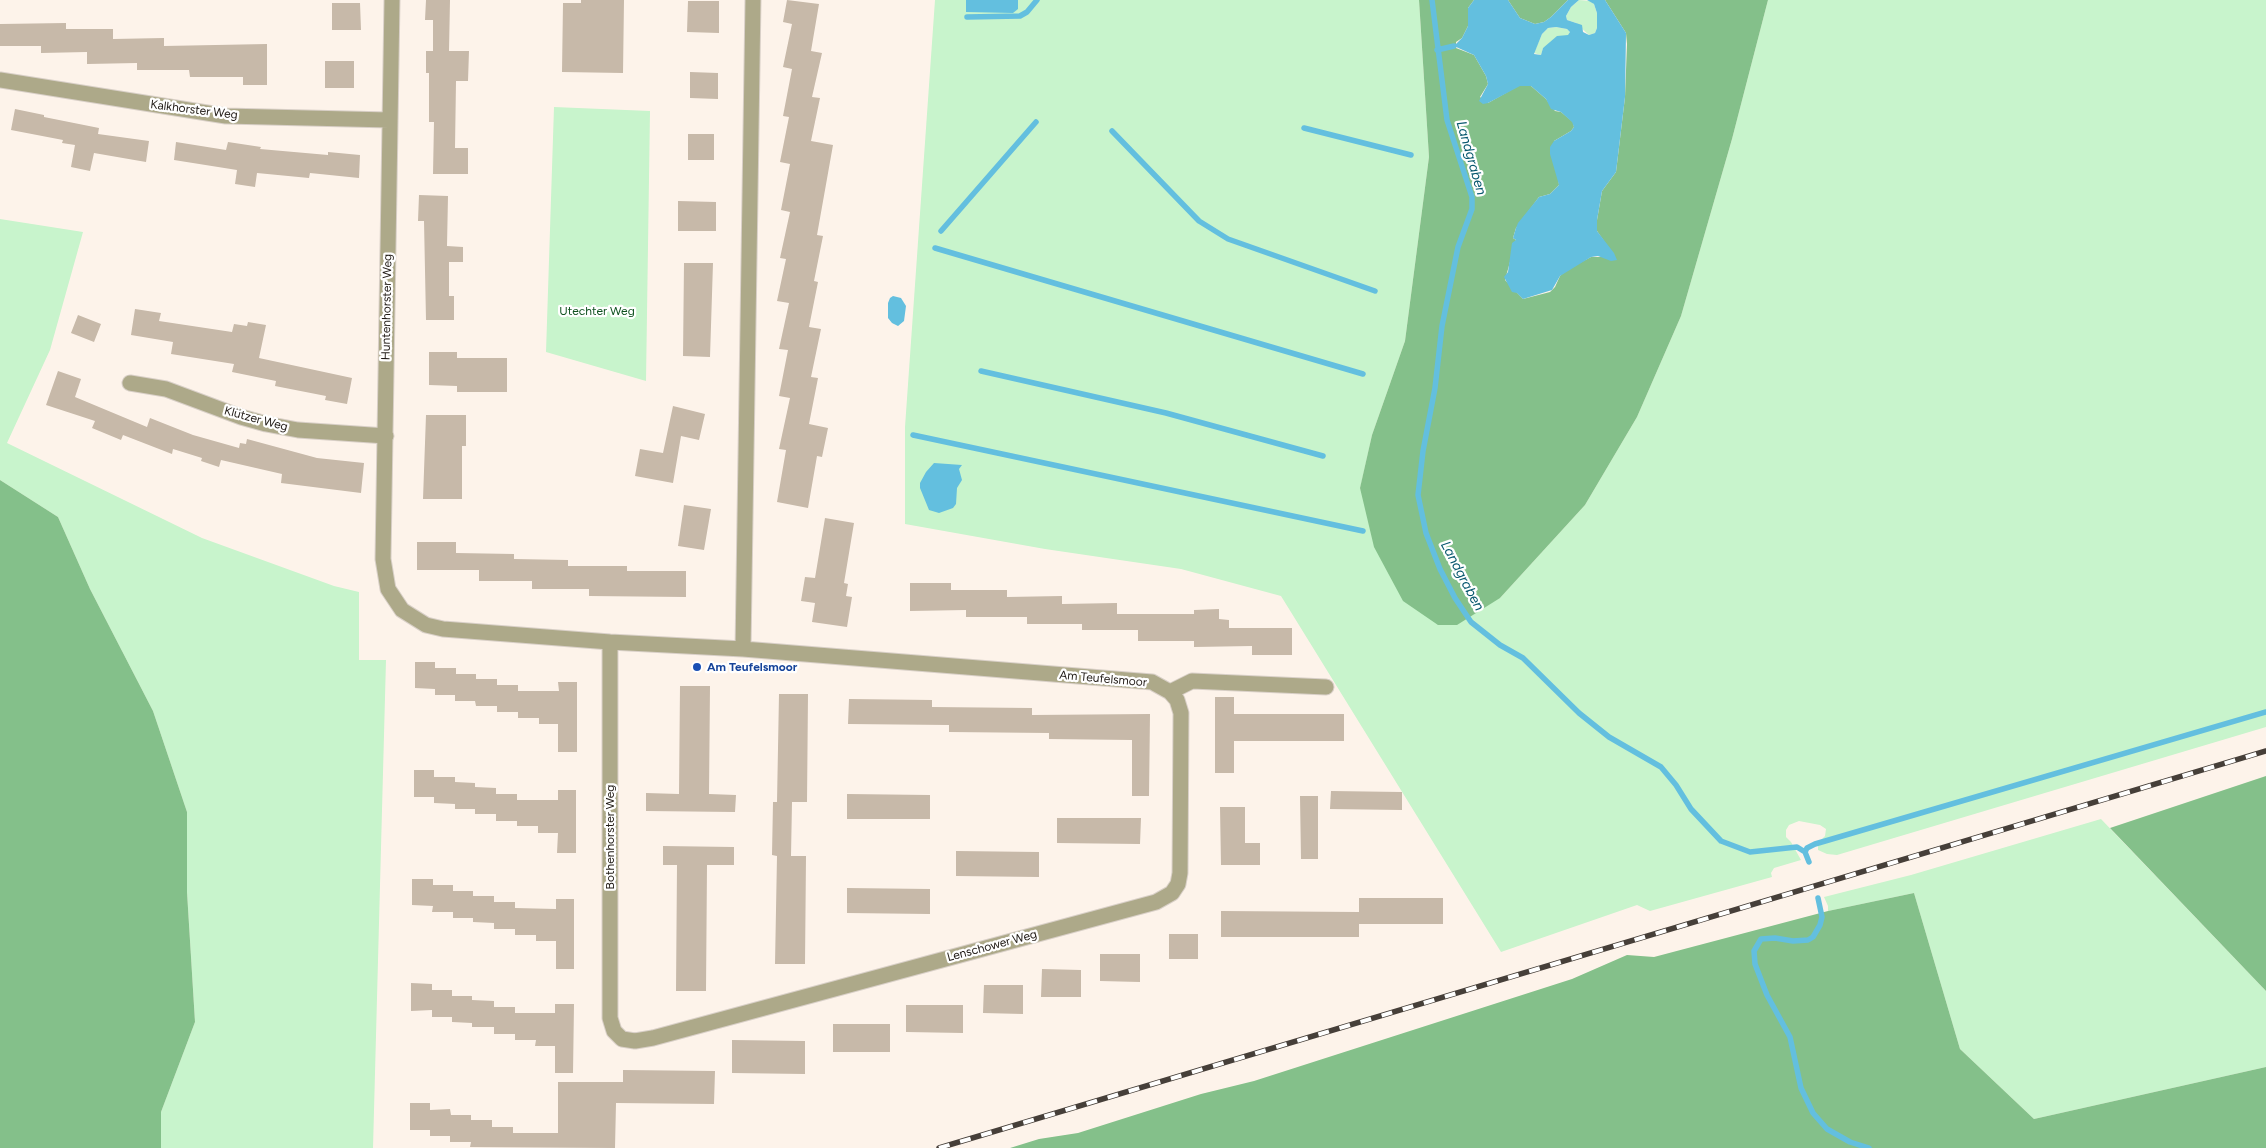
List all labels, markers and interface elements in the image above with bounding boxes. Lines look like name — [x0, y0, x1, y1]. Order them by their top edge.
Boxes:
street label: Kalkhorster Weg — [150, 98, 238, 122]
water label: Landgraben — [1452, 119, 1490, 197]
street label: Huntenhorster Weg — [379, 254, 395, 360]
park label: Utechter Weg — [559, 304, 635, 318]
street label: Klützer Weg — [223, 404, 289, 434]
water label: Landgraben — [1437, 538, 1487, 614]
place label: Am Teufelsmoor — [707, 660, 797, 674]
marker: Am Teufelsmoor — [691, 661, 703, 673]
street label: Am Teufelsmoor — [1059, 668, 1147, 690]
street label: Bothenhorster Weg — [603, 785, 617, 889]
street label: Lenschower Weg — [945, 927, 1039, 965]

